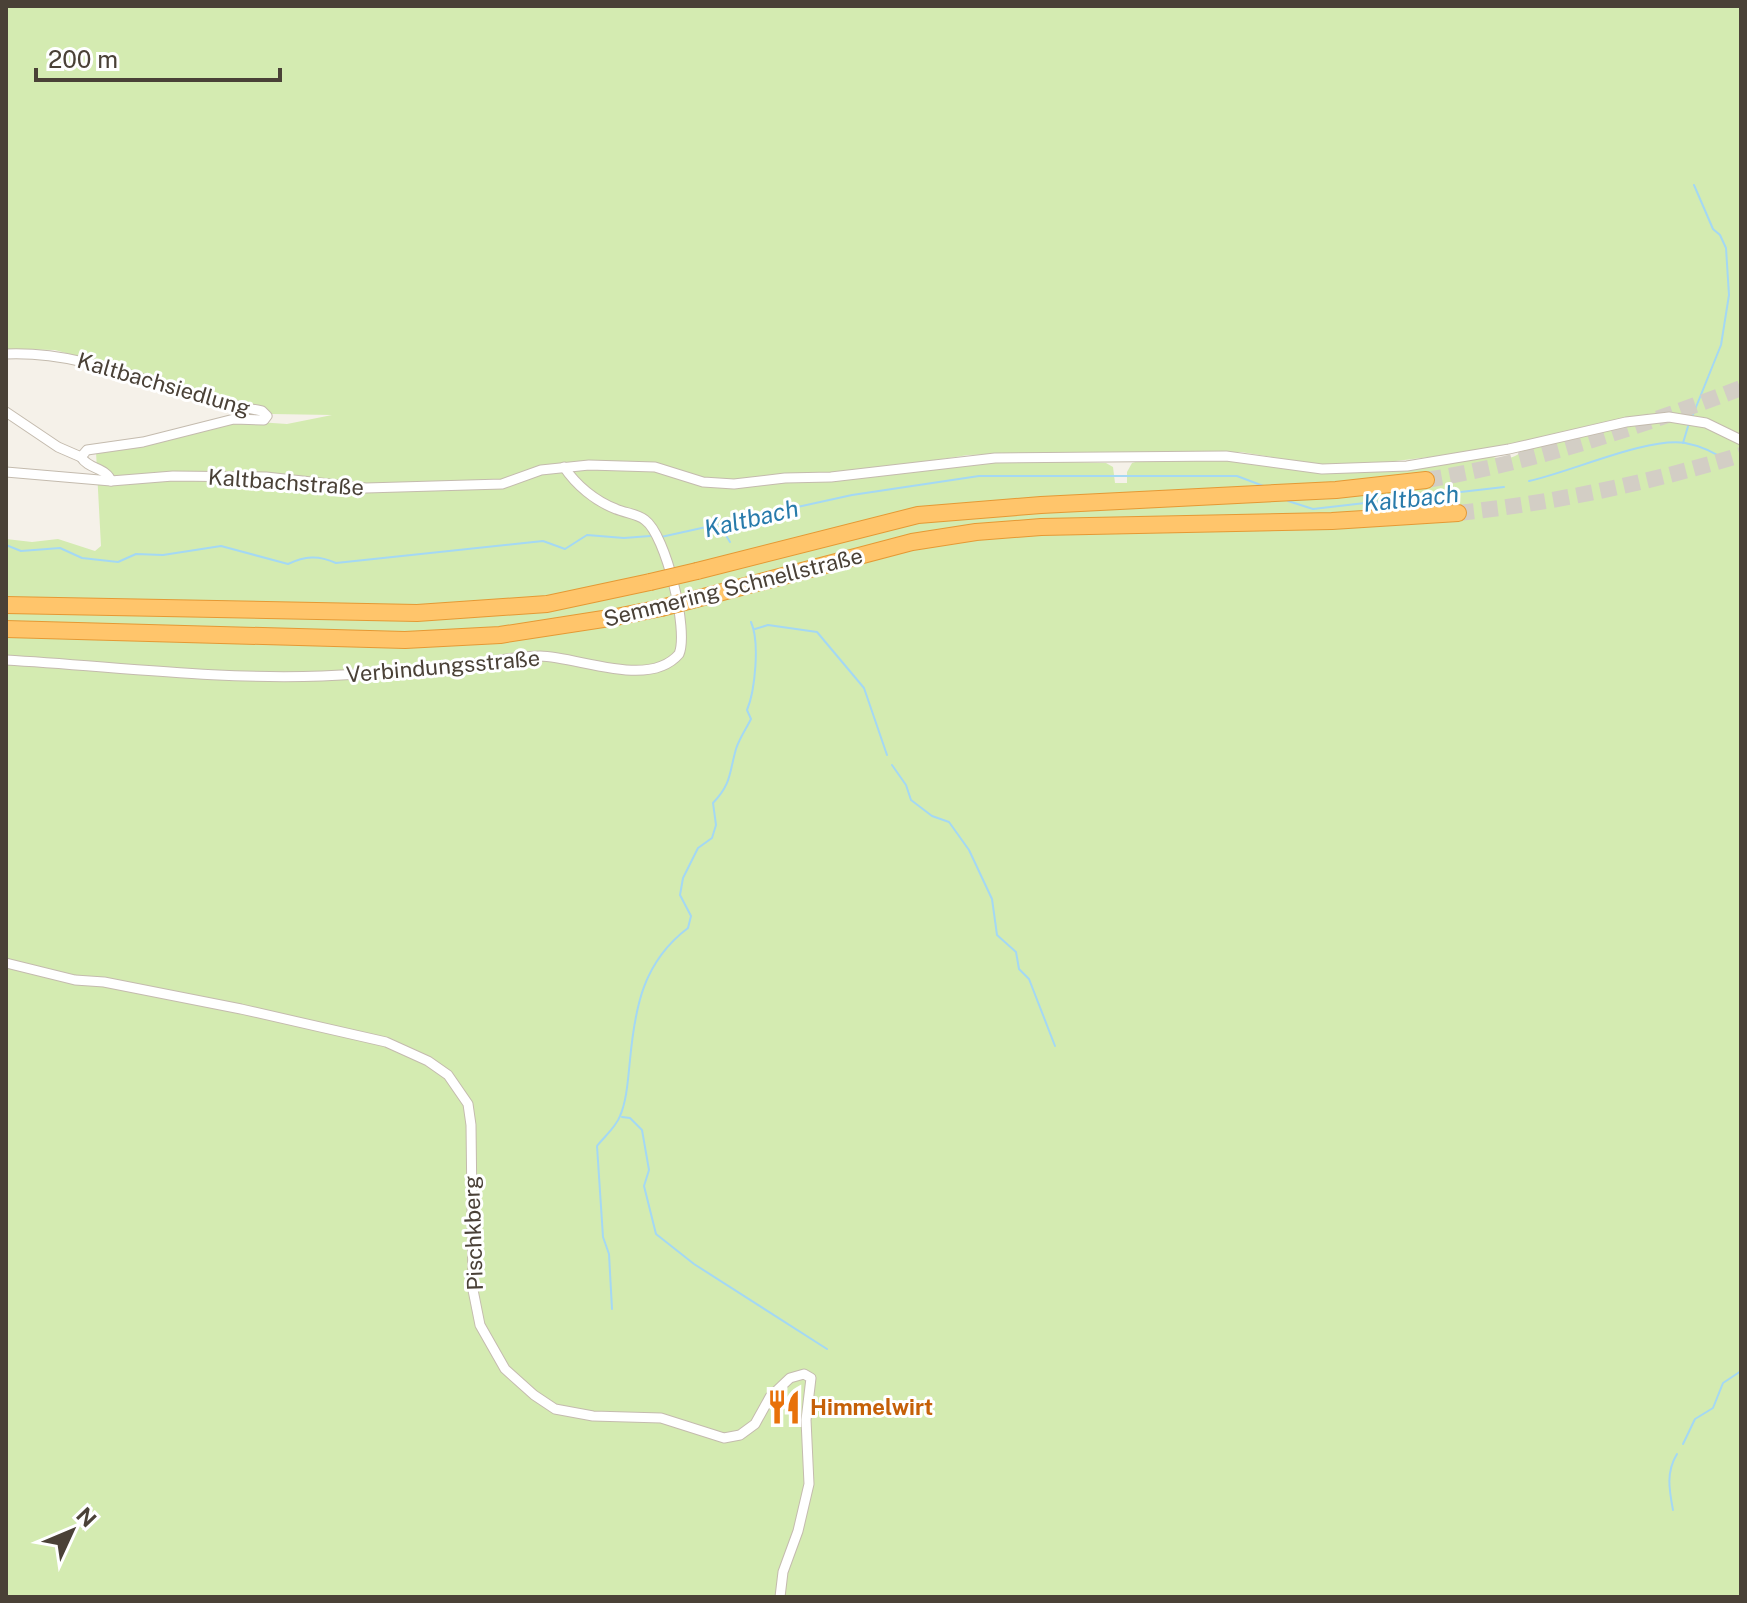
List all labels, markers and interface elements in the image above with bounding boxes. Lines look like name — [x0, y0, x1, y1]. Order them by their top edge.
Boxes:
scale bar — [36, 32, 280, 82]
text: 200 m — [48, 45, 118, 73]
street label: Kaltbachsiedlung — [74, 347, 254, 421]
street label: Kaltbachstraße — [207, 464, 365, 500]
water label: Kaltbach — [1362, 479, 1460, 517]
water label: Kaltbach — [701, 494, 801, 542]
street label: Semmering Schnellstraße — [601, 542, 865, 632]
street label: Verbindungsstraße — [345, 645, 541, 687]
street label: Pischkberg — [458, 1175, 488, 1291]
restaurant icon: Himmelwirt — [765, 1388, 803, 1426]
place label: Himmelwirt — [810, 1394, 933, 1420]
north arrow — [32, 1491, 112, 1571]
text: N — [71, 1502, 102, 1532]

